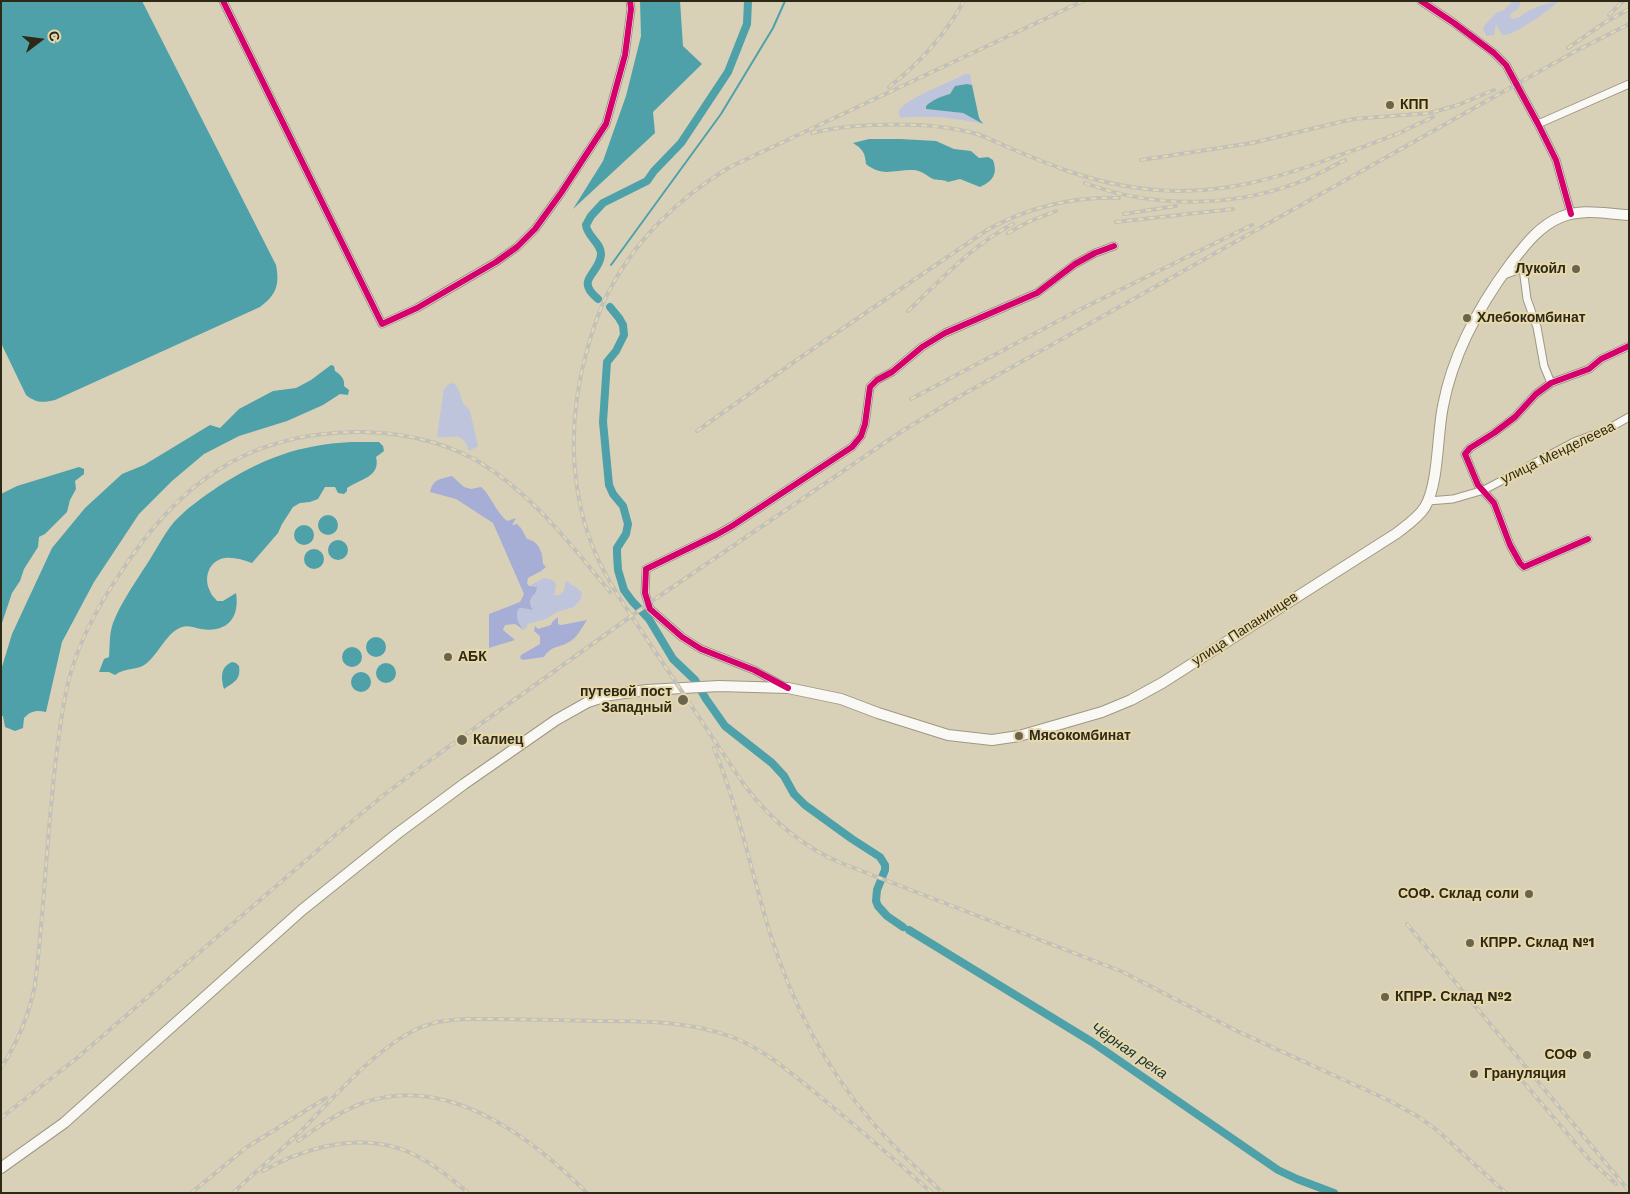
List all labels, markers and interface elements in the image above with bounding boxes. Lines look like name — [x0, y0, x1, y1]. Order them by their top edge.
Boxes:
north arrow — [15, 15, 65, 65]
text: С — [45, 29, 64, 43]
place label: КПП — [1400, 97, 1429, 113]
marker: КПП — [1384, 99, 1396, 111]
place label: Лукойл — [1516, 261, 1566, 277]
marker: Лукойл — [1570, 263, 1582, 275]
place label: Хлебокомбинат — [1477, 310, 1586, 326]
marker: Хлебокомбинат — [1461, 312, 1473, 324]
street label: улица Менделеева — [1498, 418, 1618, 488]
street label: улица Папанинцев — [1189, 589, 1301, 669]
place label: АБК — [458, 649, 487, 665]
marker: АБК — [442, 651, 454, 663]
place label: путевой пост Западный — [580, 684, 672, 716]
marker: путевой пост Западный — [676, 693, 690, 707]
place label: Мясокомбинат — [1029, 728, 1131, 744]
marker: Мясокомбинат — [1013, 730, 1025, 742]
place label: Калиец — [473, 732, 523, 748]
marker: Калиец — [455, 733, 469, 747]
place label: СОФ. Склад соли — [1398, 886, 1519, 902]
marker: СОФ. Склад соли — [1523, 888, 1535, 900]
place label: КПРР. Склад №1 — [1480, 935, 1595, 951]
marker: КПРР. Склад №1 — [1464, 937, 1476, 949]
place label: КПРР. Склад №2 — [1395, 989, 1512, 1005]
marker: КПРР. Склад №2 — [1379, 991, 1391, 1003]
water label: Чёрная река — [1087, 1019, 1171, 1083]
place label: СОФ — [1544, 1047, 1577, 1063]
marker: СОФ — [1581, 1049, 1593, 1061]
place label: Грануляция — [1484, 1066, 1566, 1082]
marker: Грануляция — [1468, 1068, 1480, 1080]

